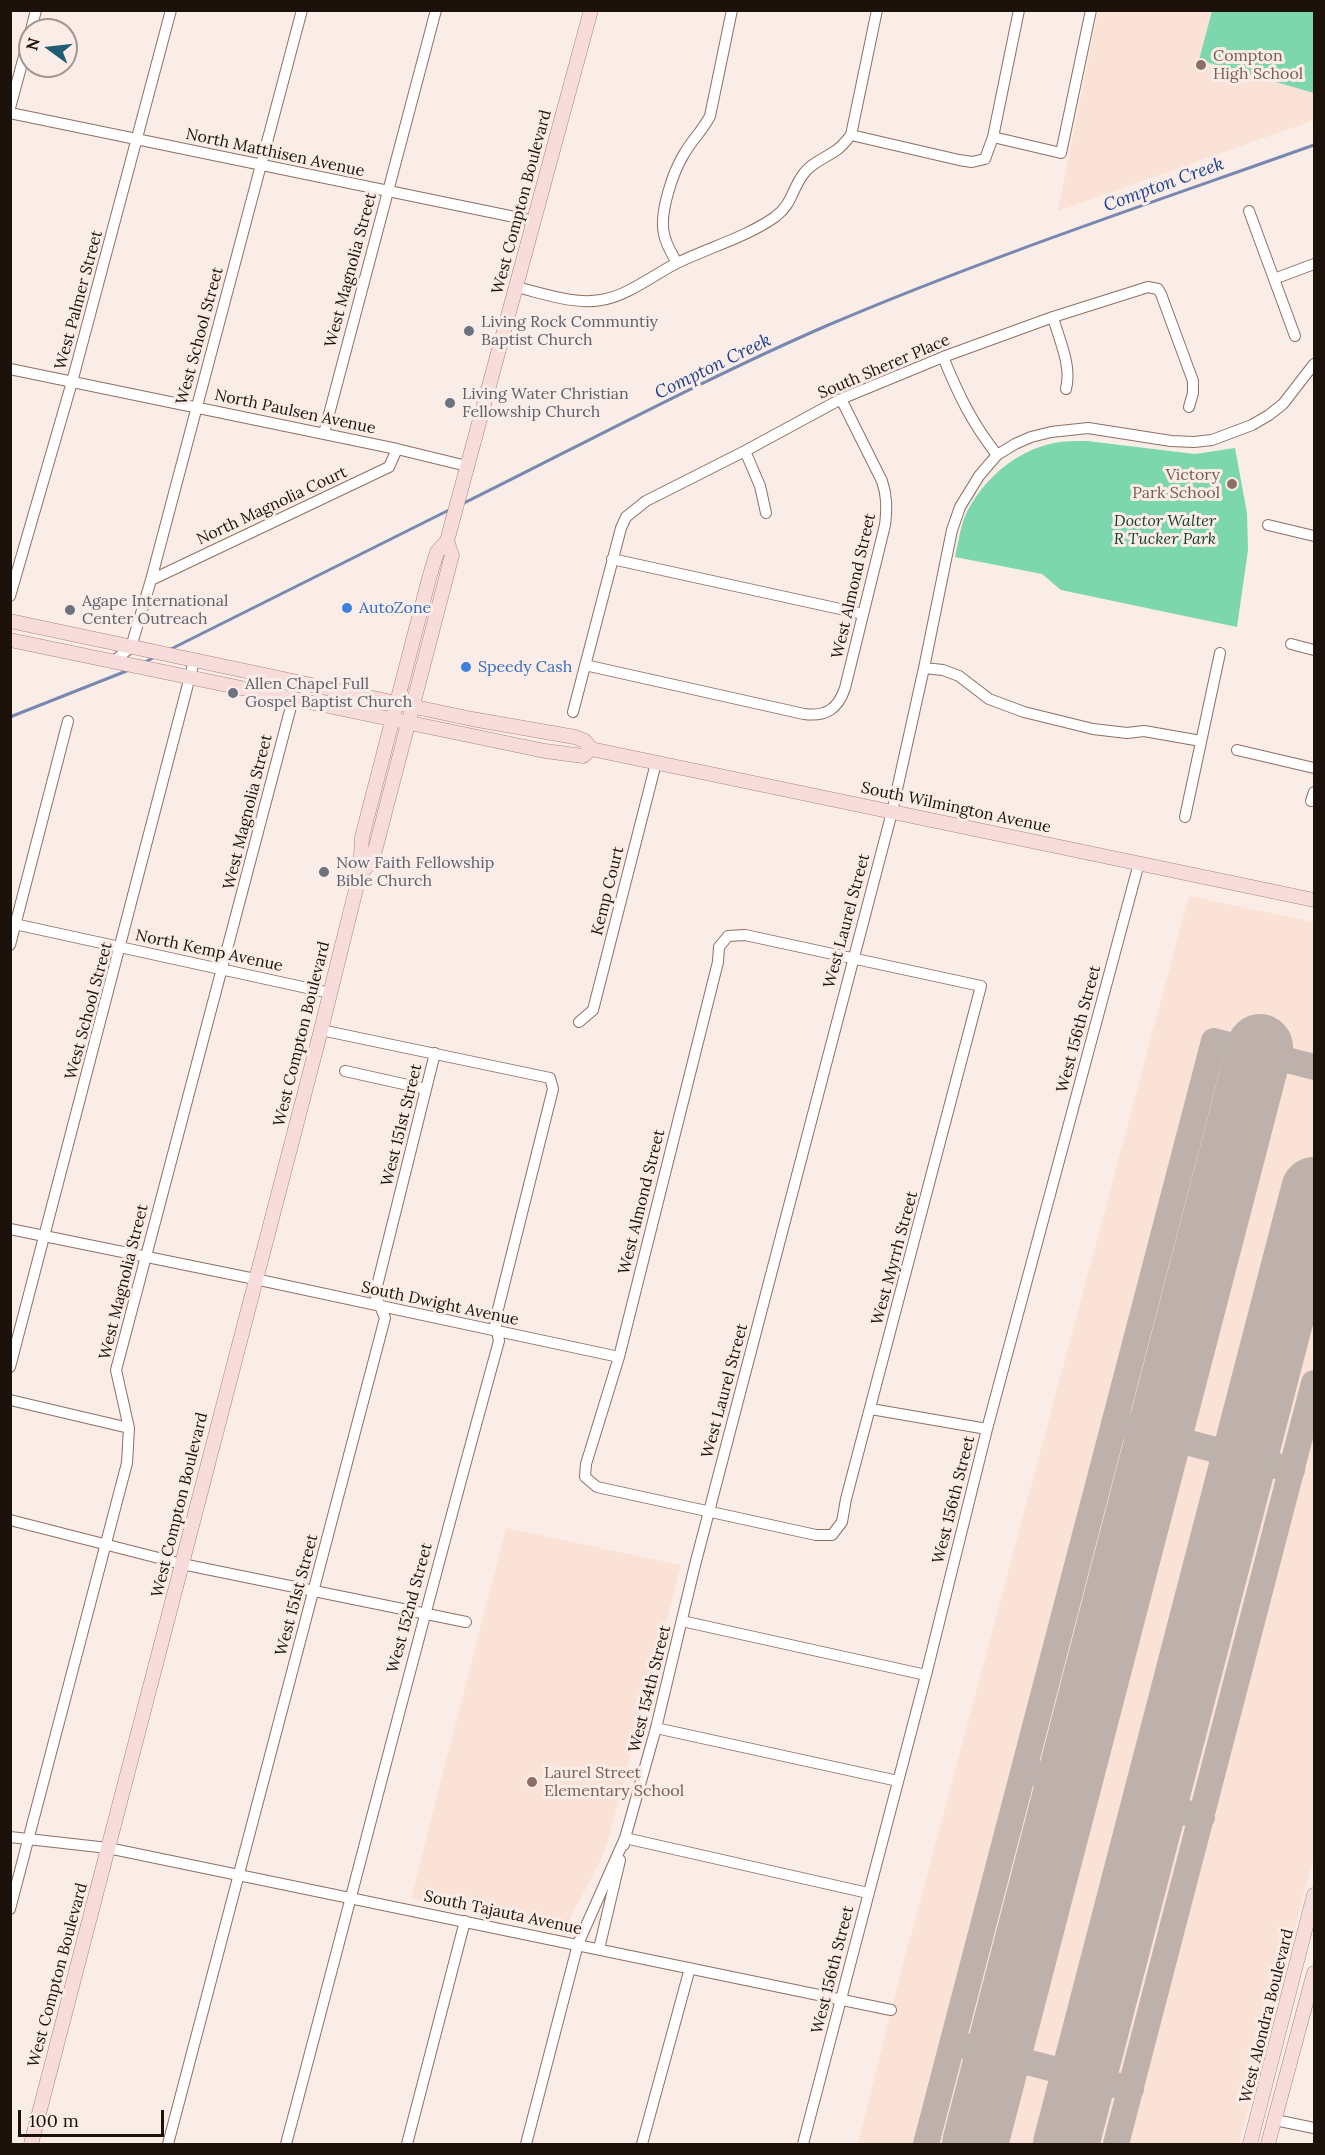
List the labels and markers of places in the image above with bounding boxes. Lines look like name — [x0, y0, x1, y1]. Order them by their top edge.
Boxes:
place label: Compton High School — [1213, 46, 1303, 84]
marker: Compton High School — [1194, 58, 1208, 72]
place label: Living Rock Communtiy Baptist Church — [481, 312, 658, 350]
marker: Living Rock Communtiy Baptist Church — [462, 324, 476, 338]
place label: Living Water Christian Fellowship Church — [462, 384, 629, 422]
marker: Living Water Christian Fellowship Church — [443, 396, 457, 410]
place label: Victory Park School — [1132, 465, 1220, 503]
marker: Victory Park School — [1225, 477, 1239, 491]
place label: Agape International Center Outreach — [82, 591, 228, 629]
place label: AutoZone — [359, 598, 431, 618]
marker: AutoZone — [340, 601, 354, 615]
marker: Agape International Center Outreach — [63, 603, 77, 617]
place label: Speedy Cash — [478, 657, 572, 677]
marker: Speedy Cash — [459, 660, 473, 674]
place label: Allen Chapel Full Gospel Baptist Church — [245, 674, 412, 712]
marker: Allen Chapel Full Gospel Baptist Church — [226, 686, 240, 700]
place label: Now Faith Fellowship Bible Church — [336, 853, 494, 891]
marker: Now Faith Fellowship Bible Church — [317, 865, 331, 879]
place label: Laurel Street Elementary School — [544, 1763, 684, 1801]
marker: Laurel Street Elementary School — [525, 1775, 539, 1789]

